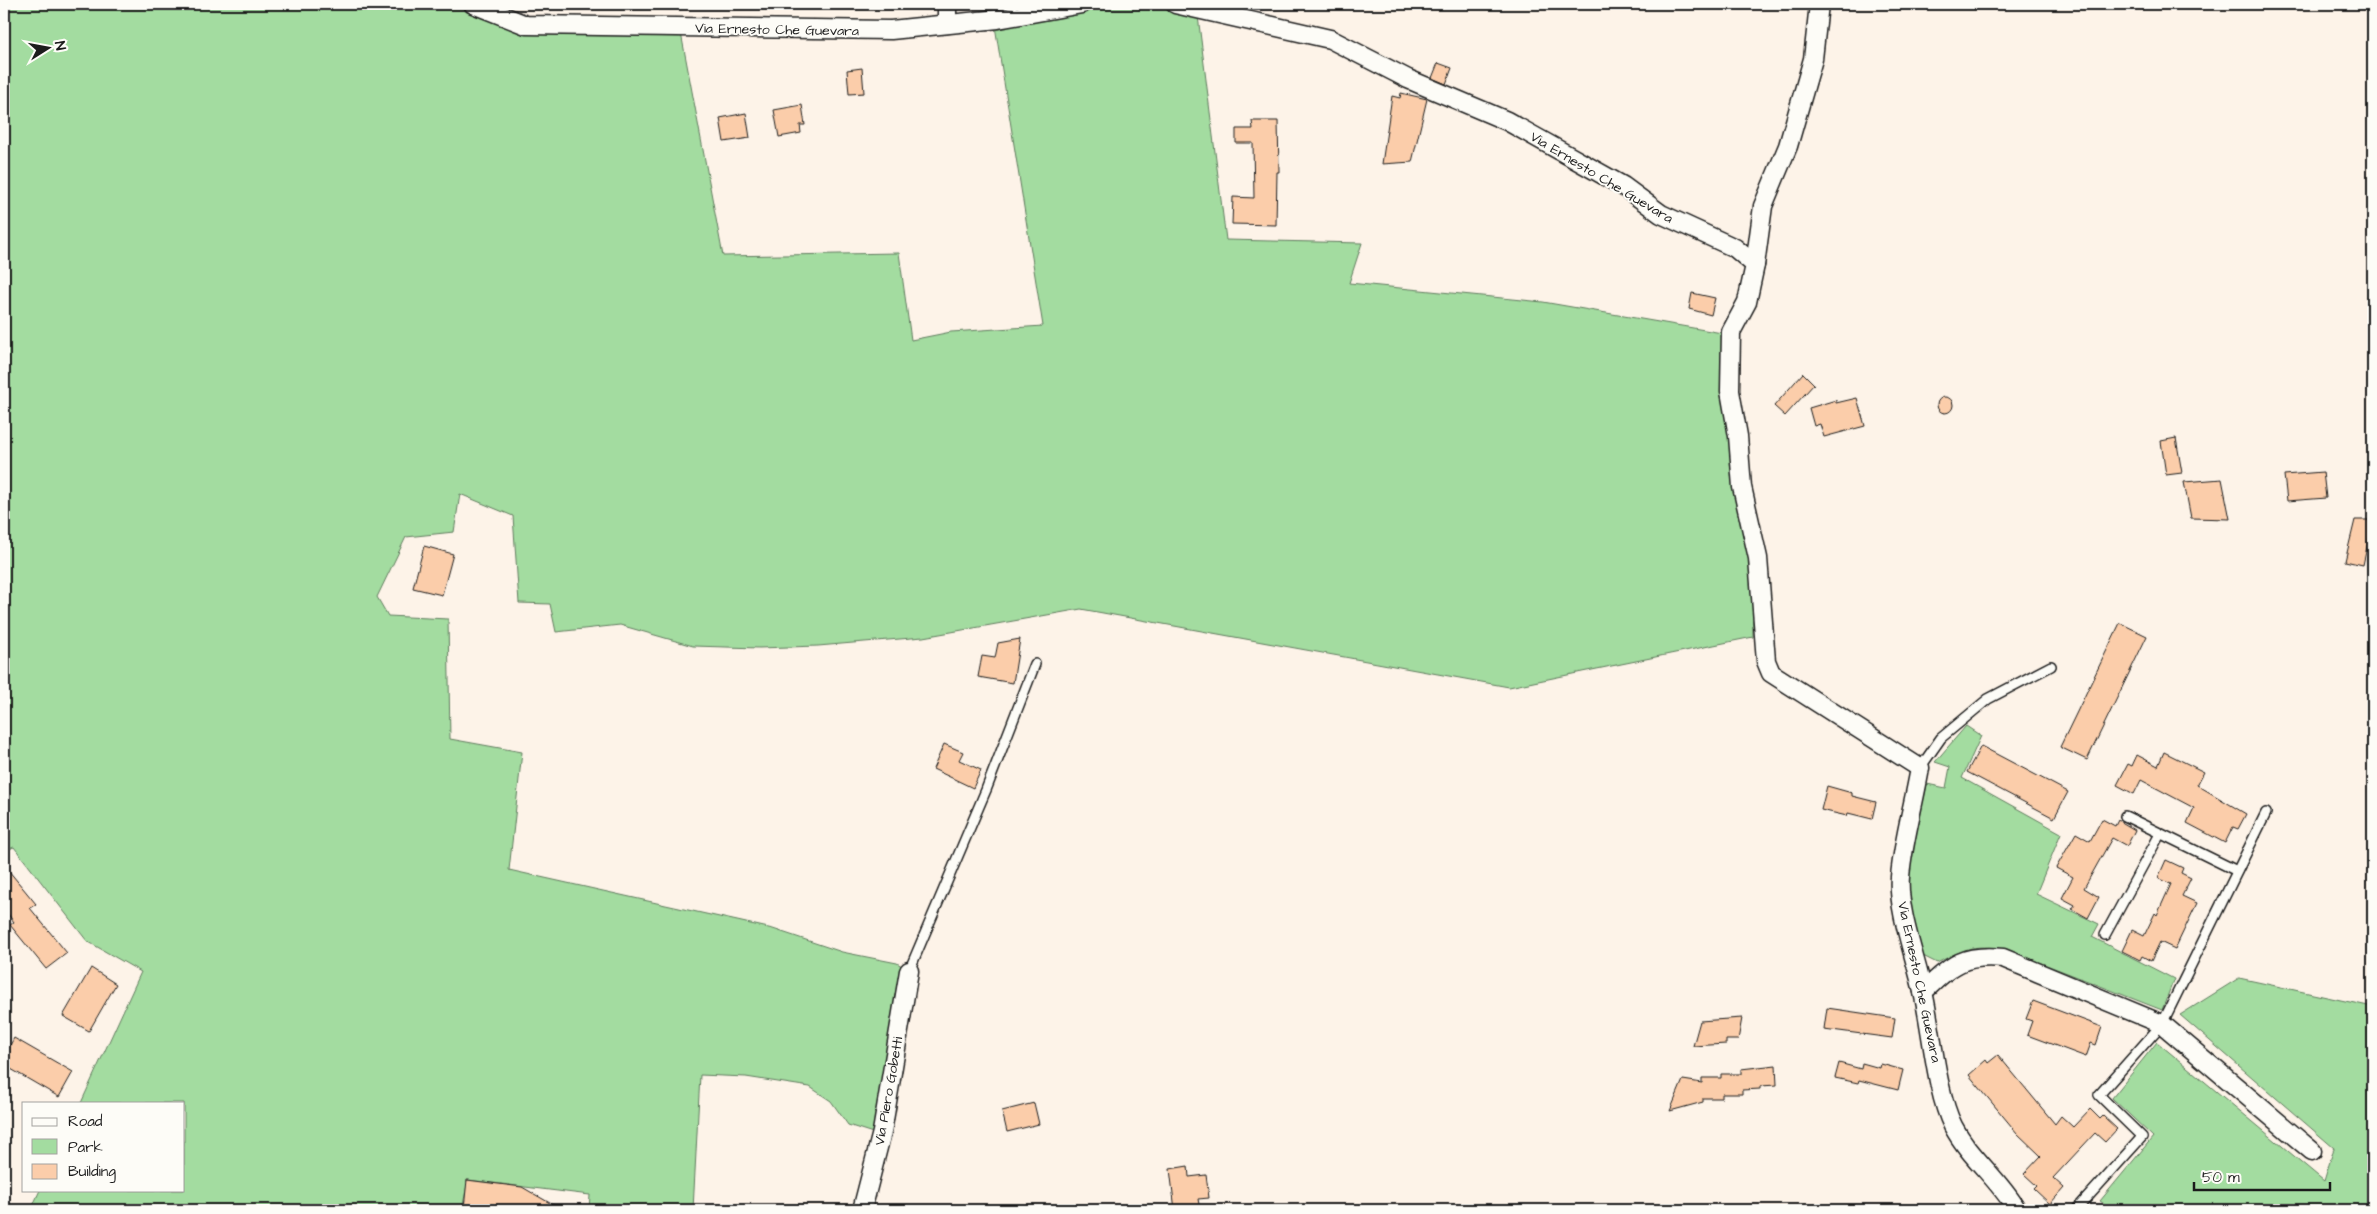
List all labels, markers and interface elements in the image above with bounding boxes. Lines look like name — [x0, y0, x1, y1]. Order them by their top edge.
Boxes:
street label: Via Ernesto Che Guevara — [695, 19, 859, 41]
north arrow — [22, 22, 72, 72]
text: N — [49, 39, 70, 52]
street label: Via Ernesto Che Guevara — [1526, 127, 1677, 229]
street label: Via Ernesto Che Guevara — [1892, 900, 1946, 1065]
street label: Via Piero Gobetti — [870, 1035, 908, 1147]
legend — [22, 1102, 185, 1192]
text: Road — [68, 1111, 103, 1132]
text: Park — [68, 1137, 103, 1158]
scale bar — [2194, 1159, 2331, 1191]
text: Building — [68, 1161, 116, 1183]
text: 50 m — [2202, 1167, 2240, 1188]

